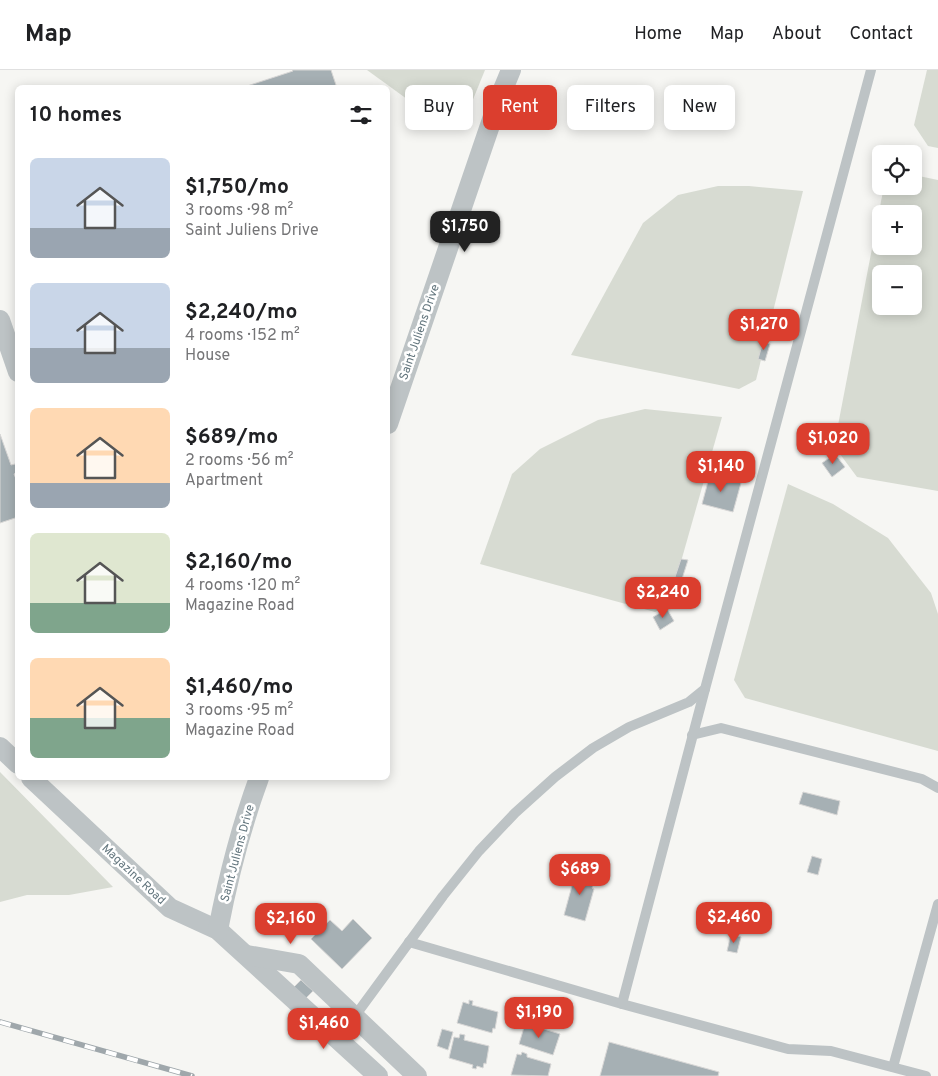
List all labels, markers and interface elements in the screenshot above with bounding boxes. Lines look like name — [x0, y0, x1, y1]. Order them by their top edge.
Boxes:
text: Map — [25, 20, 72, 50]
text: Home — [634, 23, 682, 46]
text: Map — [710, 23, 744, 46]
text: About — [772, 23, 821, 46]
text: Contact — [849, 23, 913, 46]
chip: Buy — [405, 85, 473, 130]
chip: Rent — [483, 85, 557, 130]
chip: Filters — [567, 85, 654, 130]
chip: New — [664, 85, 735, 130]
icon: filters — [347, 101, 375, 129]
text: 10 homes — [30, 102, 122, 129]
map controls — [872, 145, 922, 315]
button: locate — [872, 145, 922, 195]
text: $1,750/mo — [185, 174, 289, 201]
icon: home — [70, 178, 130, 238]
text: 3 rooms · 98 m² — [185, 201, 293, 221]
button: + — [872, 205, 922, 255]
pin: $1,750 — [424, 210, 506, 253]
text: $1,750 — [441, 217, 489, 237]
text: Saint Juliens Drive — [185, 221, 319, 241]
button: − — [872, 265, 922, 315]
street label: Saint Juliens Drive — [396, 282, 444, 382]
text: $2,240/mo — [185, 299, 297, 326]
icon: home — [70, 303, 130, 363]
pin: $1,270 — [723, 308, 805, 351]
text: $1,270 — [740, 315, 788, 335]
text: 4 rooms · 152 m² — [185, 326, 300, 346]
text: House — [185, 346, 230, 366]
pin: $1,020 — [792, 422, 874, 465]
text: $689/mo — [185, 424, 278, 451]
icon: home — [70, 428, 130, 488]
text: $1,020 — [807, 429, 859, 449]
pin: $1,140 — [680, 450, 762, 493]
text: 2 rooms · 56 m² — [185, 451, 294, 471]
text: $1,140 — [697, 457, 745, 477]
text: Apartment — [185, 471, 263, 491]
text: $2,160/mo — [185, 549, 292, 576]
icon: home — [70, 553, 130, 613]
text: 4 rooms · 120 m² — [185, 576, 300, 596]
pin: $2,240 — [622, 576, 704, 619]
text: $2,240 — [636, 583, 690, 603]
text: Magazine Road — [185, 596, 294, 616]
text: $1,460/mo — [185, 674, 293, 701]
icon: home — [70, 678, 130, 738]
text: 3 rooms · 95 m² — [185, 701, 293, 721]
text: Magazine Road — [185, 721, 294, 741]
street label: Saint Juliens Drive — [217, 803, 259, 904]
street label: Magazine Road — [98, 841, 169, 909]
pin: $689 — [550, 854, 610, 896]
text: $689 — [560, 860, 600, 880]
pin: $2,160 — [250, 902, 332, 945]
pin: $2,460 — [693, 902, 775, 944]
text: $2,460 — [707, 908, 761, 928]
text: $2,160 — [266, 909, 316, 929]
pin: $1,190 — [498, 996, 580, 1039]
text: $1,190 — [515, 1003, 563, 1023]
pin: $1,460 — [283, 1008, 365, 1050]
text: $1,460 — [299, 1014, 349, 1034]

